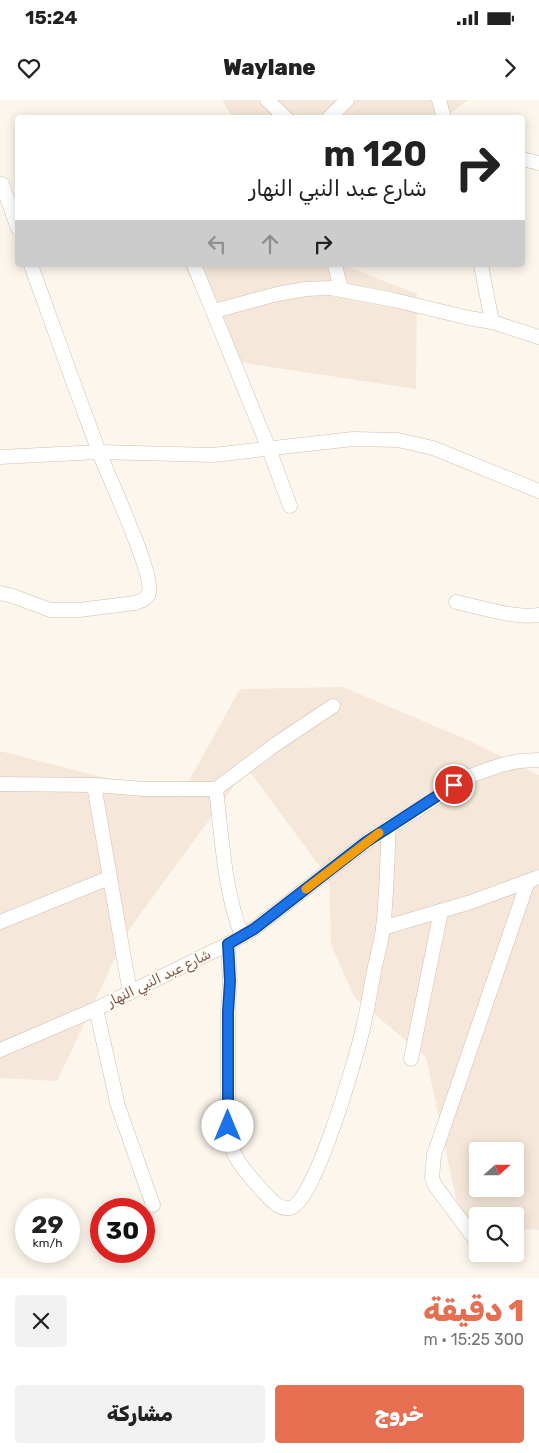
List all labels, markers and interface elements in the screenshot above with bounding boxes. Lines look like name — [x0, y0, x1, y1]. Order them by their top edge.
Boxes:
text: 15:24 — [25, 6, 78, 29]
icon: heart — [15, 54, 43, 82]
text: Waylane — [223, 54, 316, 81]
icon: forward — [496, 54, 524, 82]
text: 120 m — [324, 133, 427, 175]
icon: right — [445, 135, 510, 200]
text: شارع عبد النبي النهار — [249, 175, 427, 202]
icon: left — [203, 230, 231, 258]
icon: ahead — [256, 230, 284, 258]
icon: right — [309, 230, 337, 258]
pin — [433, 764, 475, 806]
icon: arrive — [440, 771, 468, 799]
street label: شارع عبد النبي النهار — [103, 946, 214, 1013]
position arrow — [201, 1099, 253, 1151]
north arrow — [469, 1142, 524, 1198]
map controls — [469, 1142, 524, 1262]
speed limit sign: 30 — [90, 1198, 155, 1263]
button: search — [469, 1207, 524, 1262]
text: 29 — [31, 1210, 64, 1239]
text: km/h — [33, 1236, 62, 1250]
text: 1 دقيقة — [423, 1293, 524, 1329]
button: close — [15, 1295, 67, 1347]
text: 300 m · 15:25 — [423, 1330, 524, 1349]
button: مشاركة — [15, 1385, 265, 1443]
button: خروج — [275, 1385, 524, 1443]

